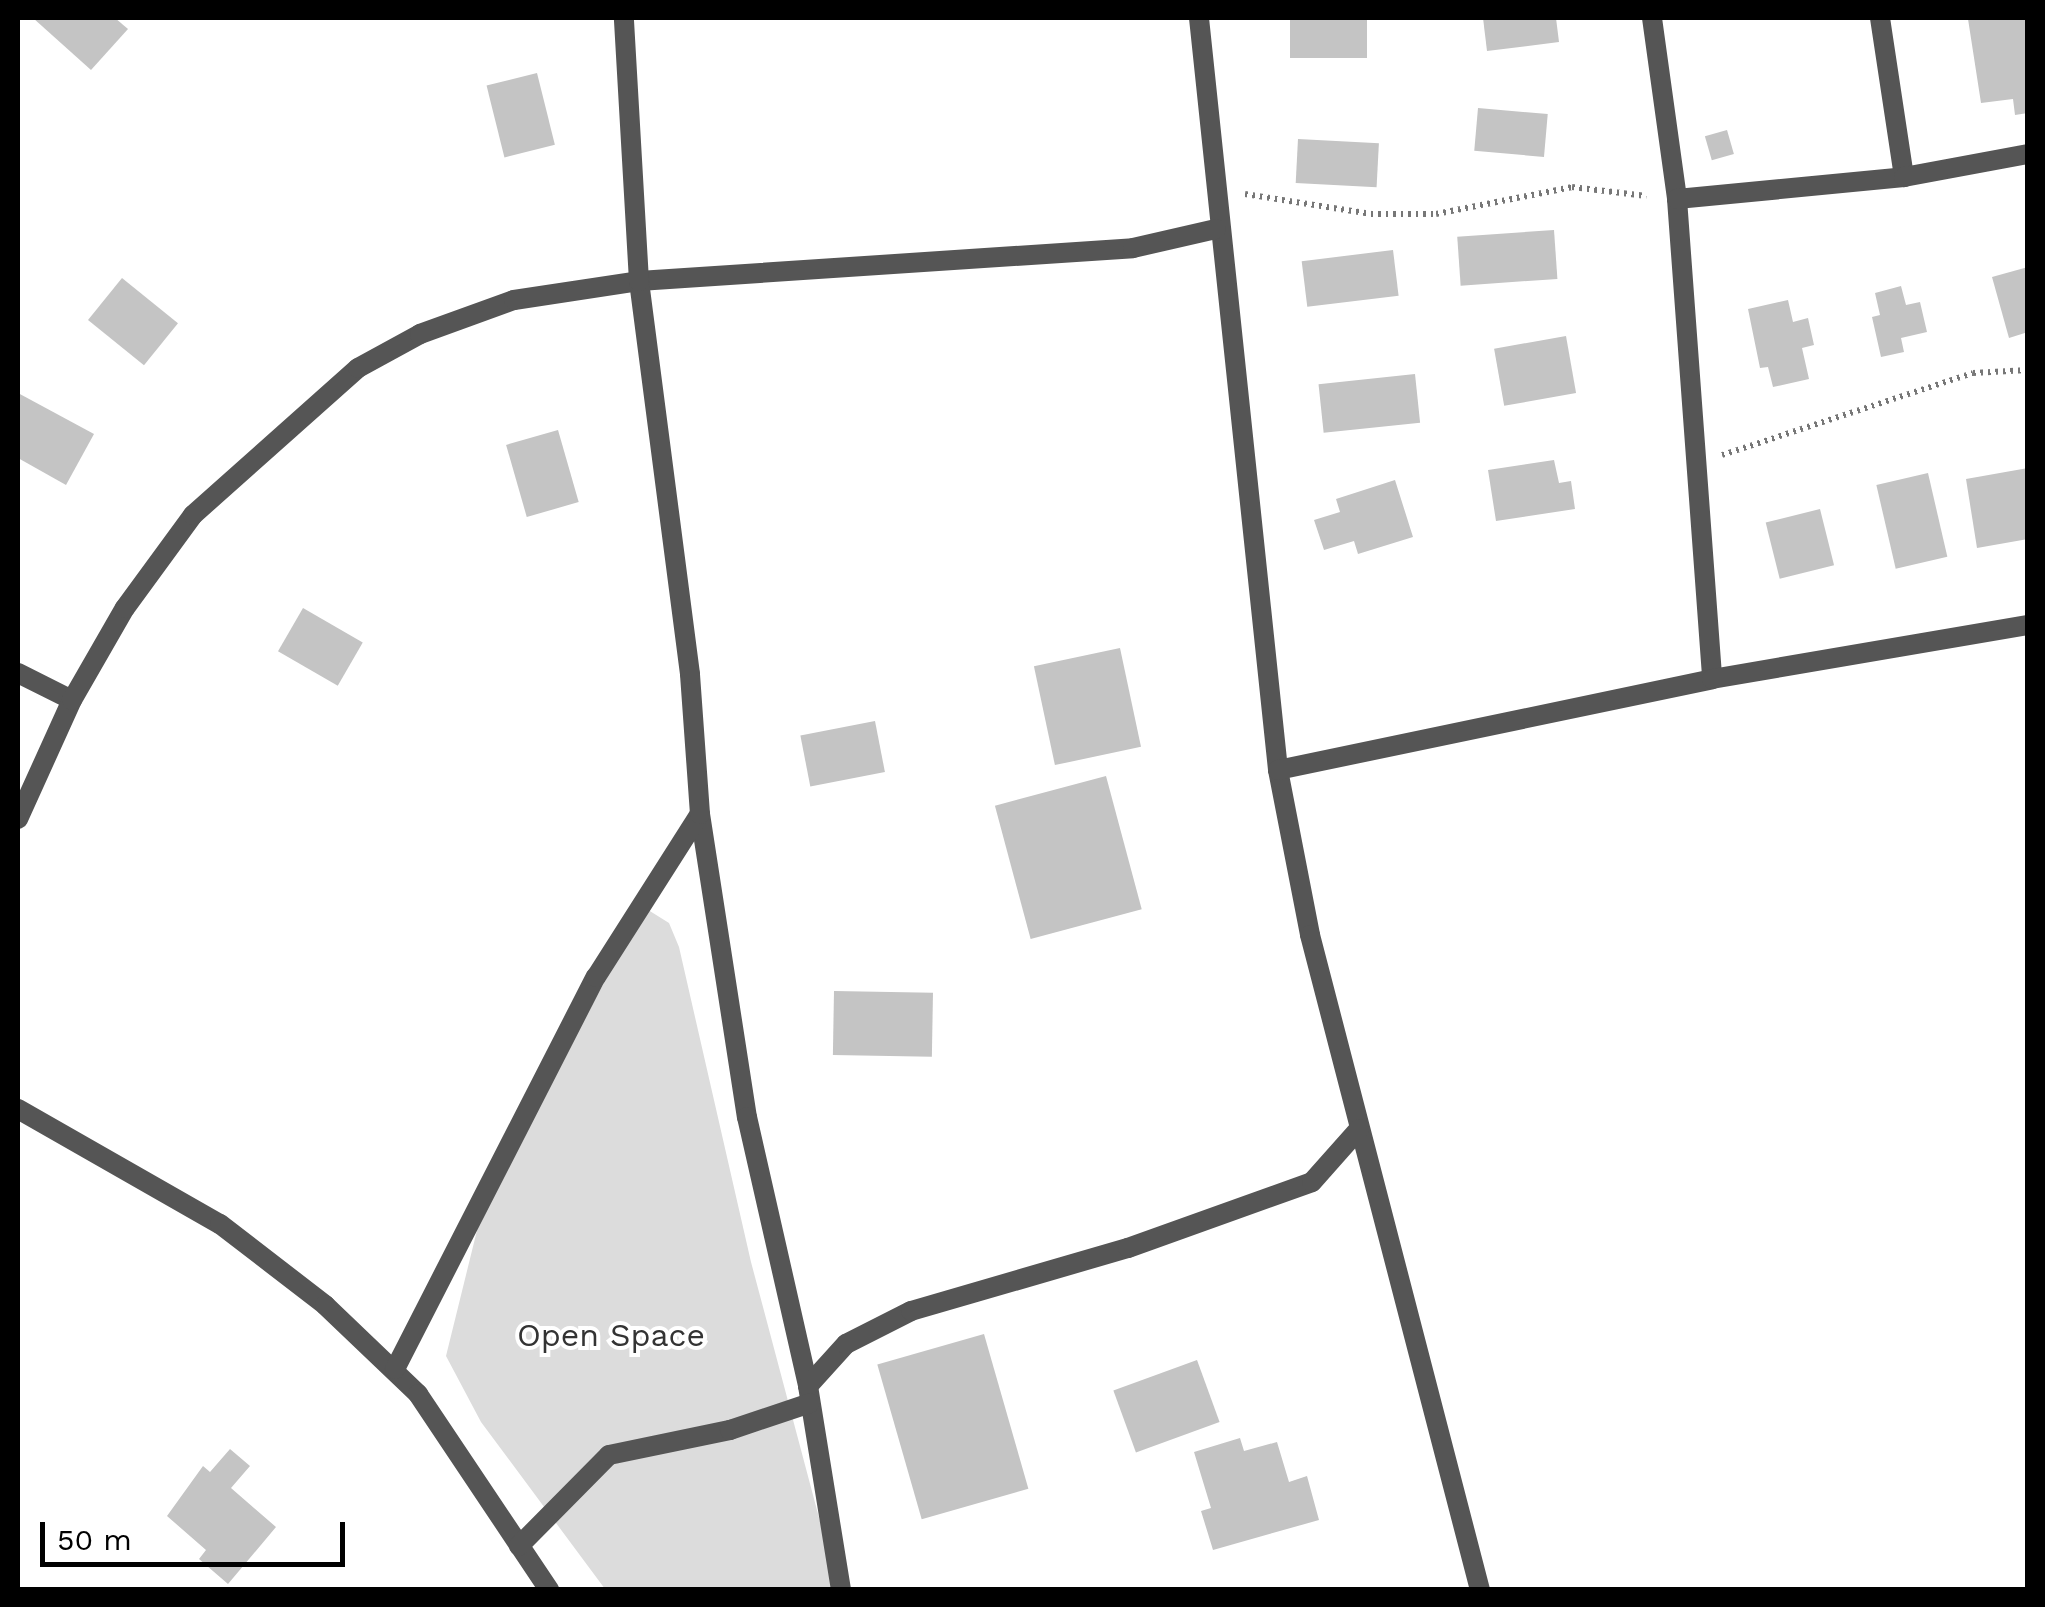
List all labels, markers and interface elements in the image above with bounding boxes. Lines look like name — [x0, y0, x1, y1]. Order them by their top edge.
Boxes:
park label: Open Space — [517, 1316, 705, 1354]
scale bar — [45, 1502, 350, 1564]
text: 50 m — [57, 1522, 132, 1557]

